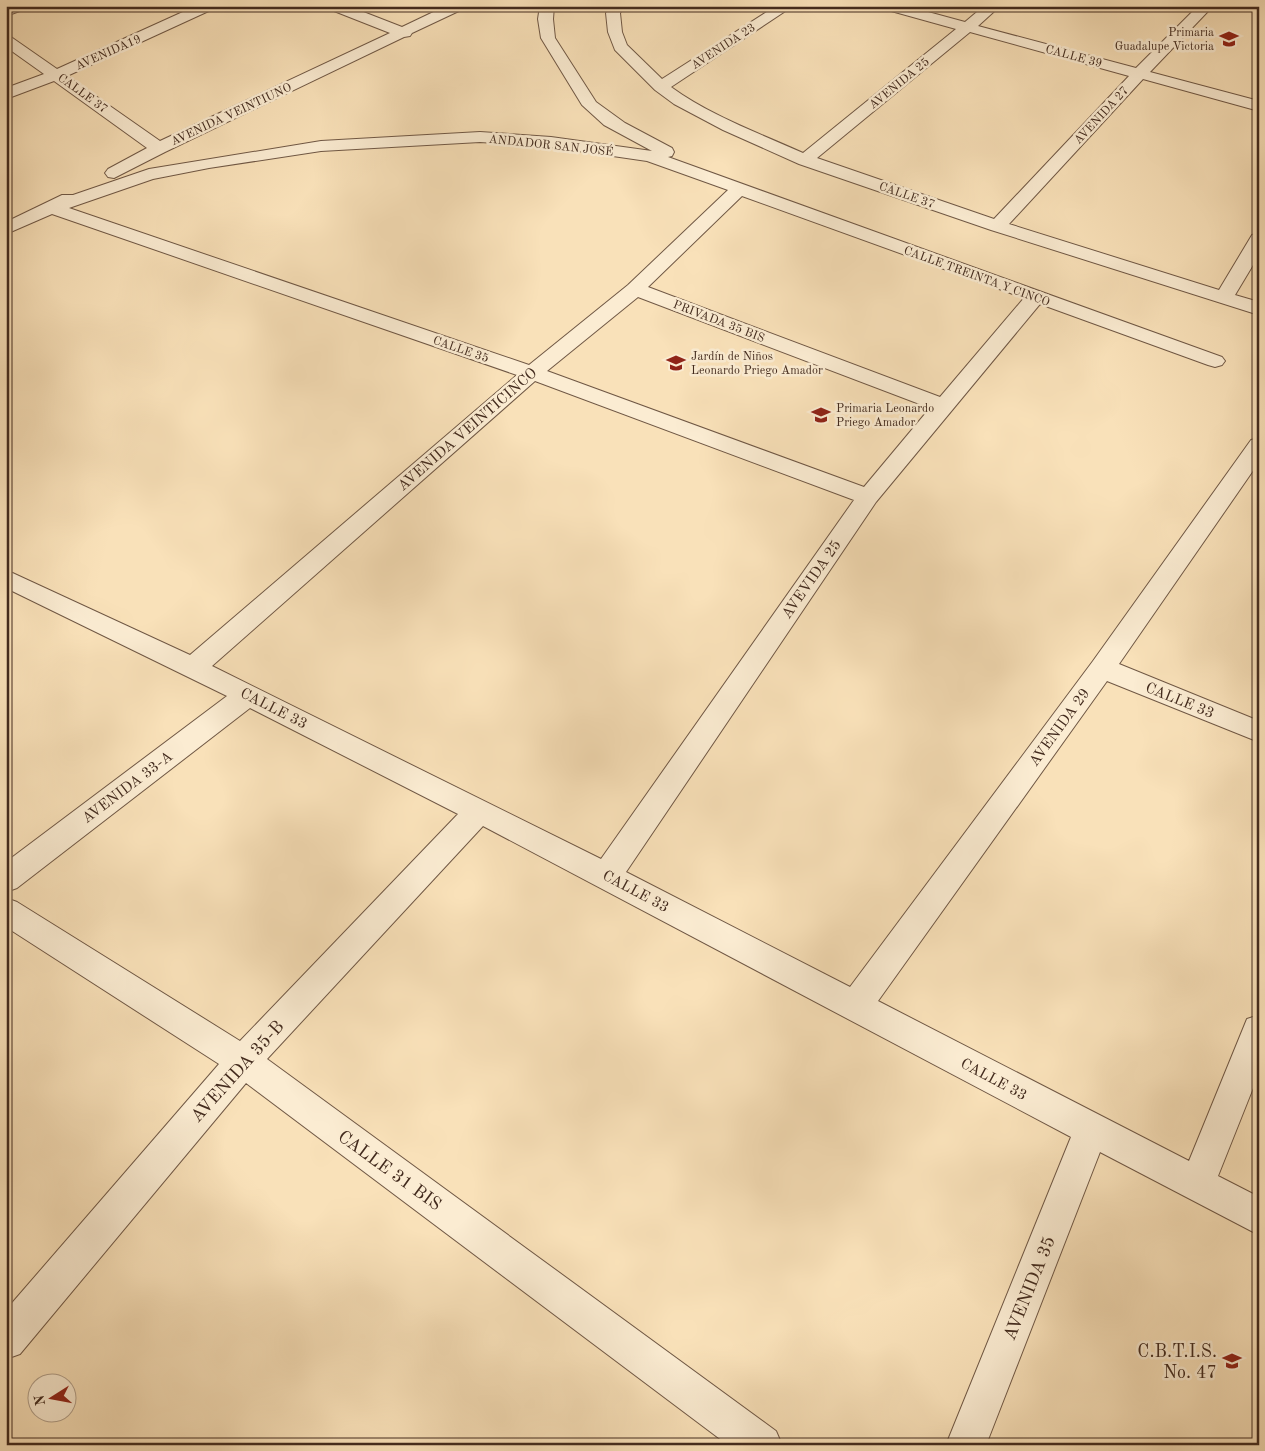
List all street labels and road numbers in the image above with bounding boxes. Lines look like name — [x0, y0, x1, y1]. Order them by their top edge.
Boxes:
street label: AVENIDA 23 — [689, 22, 758, 72]
street label: AVENIDA19 — [74, 33, 143, 73]
street label: CALLE 39 — [1044, 44, 1103, 70]
street label: AVENIDA 25 — [867, 55, 932, 112]
street label: CALLE 37 — [55, 72, 109, 116]
street label: AVENIDA VEINTIUNO — [169, 82, 294, 148]
street label: AVENIDA 27 — [1072, 85, 1131, 147]
street label: ANDADOR SAN JOSÉ — [488, 130, 614, 159]
street label: CALLE 37 — [877, 181, 936, 211]
street label: CALLE TREINTA Y CINCO — [902, 245, 1051, 309]
street label: PRIVADA 35 BIS — [671, 298, 766, 345]
street label: CALLE 35 — [431, 334, 491, 365]
street label: AVENIDA VEINTICINCO — [396, 366, 540, 494]
street label: AVEVIDA 25 — [780, 538, 845, 622]
street label: CALLE 33 — [1143, 681, 1216, 722]
street label: CALLE 33 — [237, 686, 309, 733]
street label: AVENIDA 29 — [1027, 686, 1093, 770]
street label: AVENIDA 33-A — [80, 749, 176, 827]
street label: CALLE 33 — [600, 869, 671, 916]
street label: AVENIDA 35-B — [188, 1017, 288, 1126]
street label: CALLE 33 — [958, 1057, 1029, 1104]
street label: CALLE 31 BIS — [334, 1127, 444, 1214]
street label: AVENIDA 35 — [1001, 1234, 1059, 1343]

